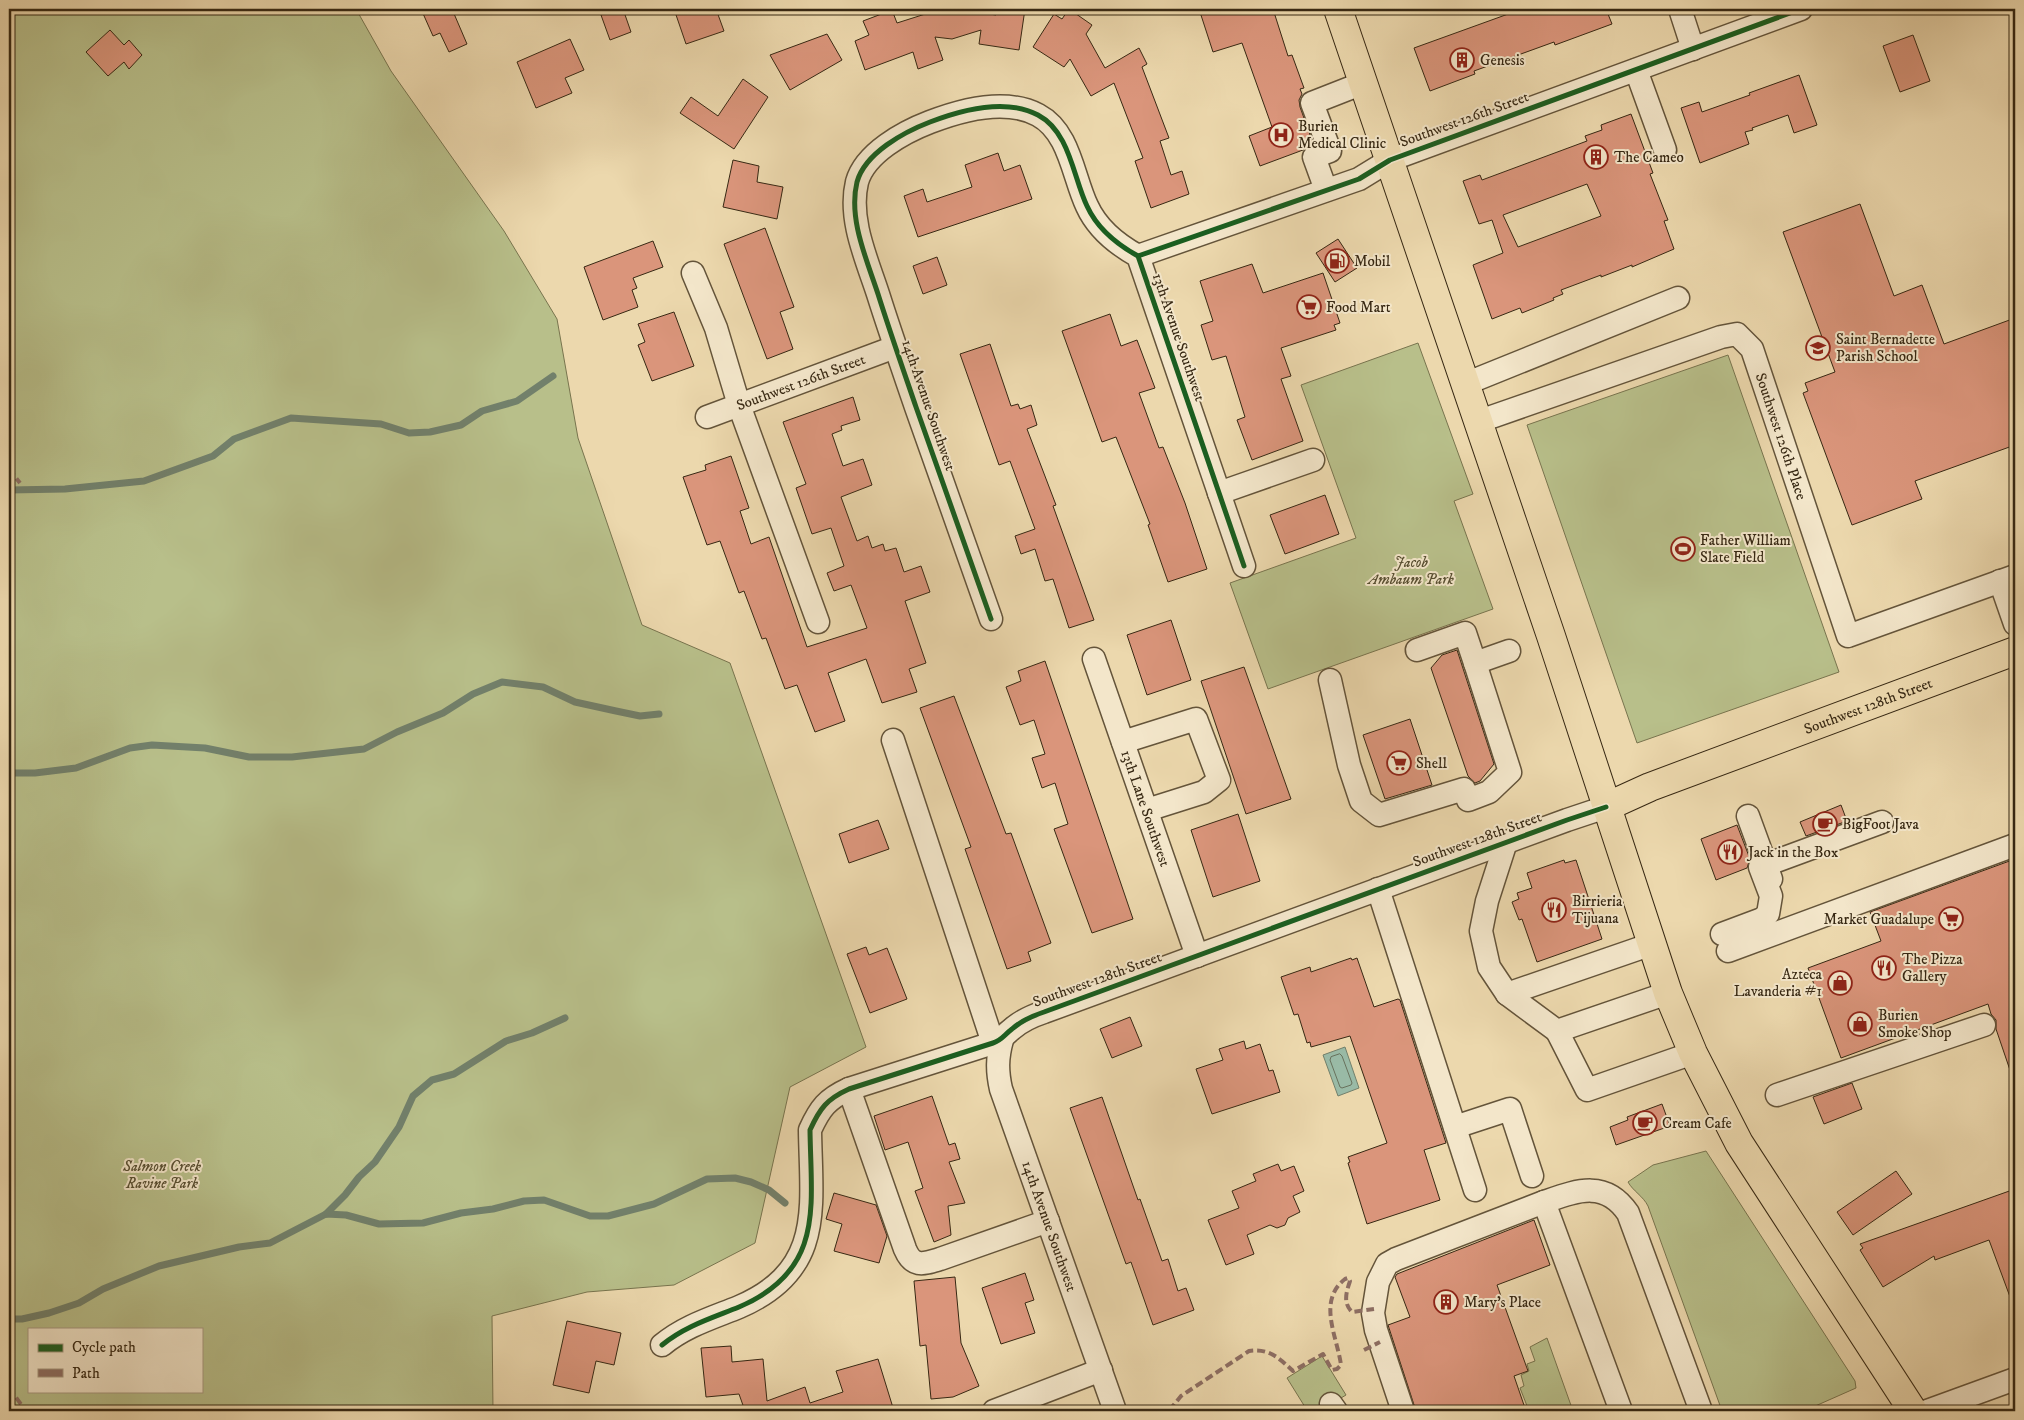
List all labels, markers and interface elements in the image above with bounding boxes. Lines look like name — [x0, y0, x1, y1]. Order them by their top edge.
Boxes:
building icon: Genesis — [1449, 47, 1475, 73]
place label: Genesis — [1480, 51, 1525, 70]
street label: Southwest 126th Street — [1397, 87, 1531, 152]
place label: Burien Medical Clinic — [1298, 117, 1387, 153]
hospital icon: Burien Medical Clinic — [1268, 122, 1294, 148]
building icon: The Cameo — [1583, 144, 1609, 170]
place label: The Cameo — [1614, 148, 1684, 167]
fuel station icon: Mobil — [1324, 248, 1350, 274]
place label: Mobil — [1354, 252, 1391, 271]
street label: 13th Avenue Southwest — [1148, 271, 1209, 404]
supermarket icon: Food Mart — [1296, 294, 1322, 320]
place label: Food Mart — [1326, 298, 1391, 317]
place label: Saint Bernadette Parish School — [1836, 330, 1935, 366]
school or university icon: Saint Bernadette Parish School — [1805, 335, 1831, 361]
street label: 14th Avenue Southwest — [897, 337, 960, 473]
street label: Southwest 126th Street — [734, 350, 868, 415]
street label: Southwest 126th Place — [1751, 371, 1811, 502]
place label: Father William Slate Field — [1700, 531, 1791, 567]
sports icon: Father William Slate Field — [1670, 536, 1696, 562]
park label: Jacob Ambaum Park — [1366, 553, 1455, 589]
street label: Southwest 128th Street — [1801, 674, 1935, 739]
street label: 13th Lane Southwest — [1116, 748, 1174, 869]
supermarket icon: Shell — [1386, 750, 1412, 776]
place label: Shell — [1416, 754, 1447, 773]
street label: Southwest 128th Street — [1410, 807, 1544, 872]
cafe icon: BigFoot Java — [1812, 811, 1838, 837]
place label: BigFoot Java — [1842, 815, 1919, 834]
restaurant icon: Jack in the Box — [1717, 839, 1743, 865]
place label: Jack in the Box — [1746, 843, 1839, 862]
place label: Birrieria Tijuana — [1572, 892, 1623, 928]
restaurant icon: Birrieria Tijuana — [1541, 897, 1567, 923]
supermarket icon: Market Guadalupe — [1938, 906, 1964, 932]
place label: Market Guadalupe — [1823, 910, 1934, 929]
street label: Southwest 128th Street — [1030, 947, 1164, 1012]
place label: The Pizza Gallery — [1902, 950, 1963, 986]
restaurant icon: The Pizza Gallery — [1871, 955, 1897, 981]
place label: Azteca Lavanderia #1 — [1734, 965, 1823, 1001]
shop icon: Azteca Lavanderia #1 — [1827, 970, 1853, 996]
place label: Burien Smoke Shop — [1878, 1006, 1952, 1042]
shop icon: Burien Smoke Shop — [1847, 1011, 1873, 1037]
cafe icon: Cream Cafe — [1632, 1110, 1658, 1136]
place label: Cream Cafe — [1662, 1114, 1732, 1133]
park label: Salmon Creek Ravine Park — [122, 1157, 202, 1193]
street label: 14th Avenue Southwest — [1017, 1158, 1081, 1294]
building icon: Mary's Place — [1433, 1289, 1459, 1315]
place label: Mary's Place — [1464, 1293, 1541, 1312]
legend — [28, 1328, 202, 1392]
text: Cycle path — [72, 1338, 136, 1357]
text: Path — [72, 1364, 100, 1383]

